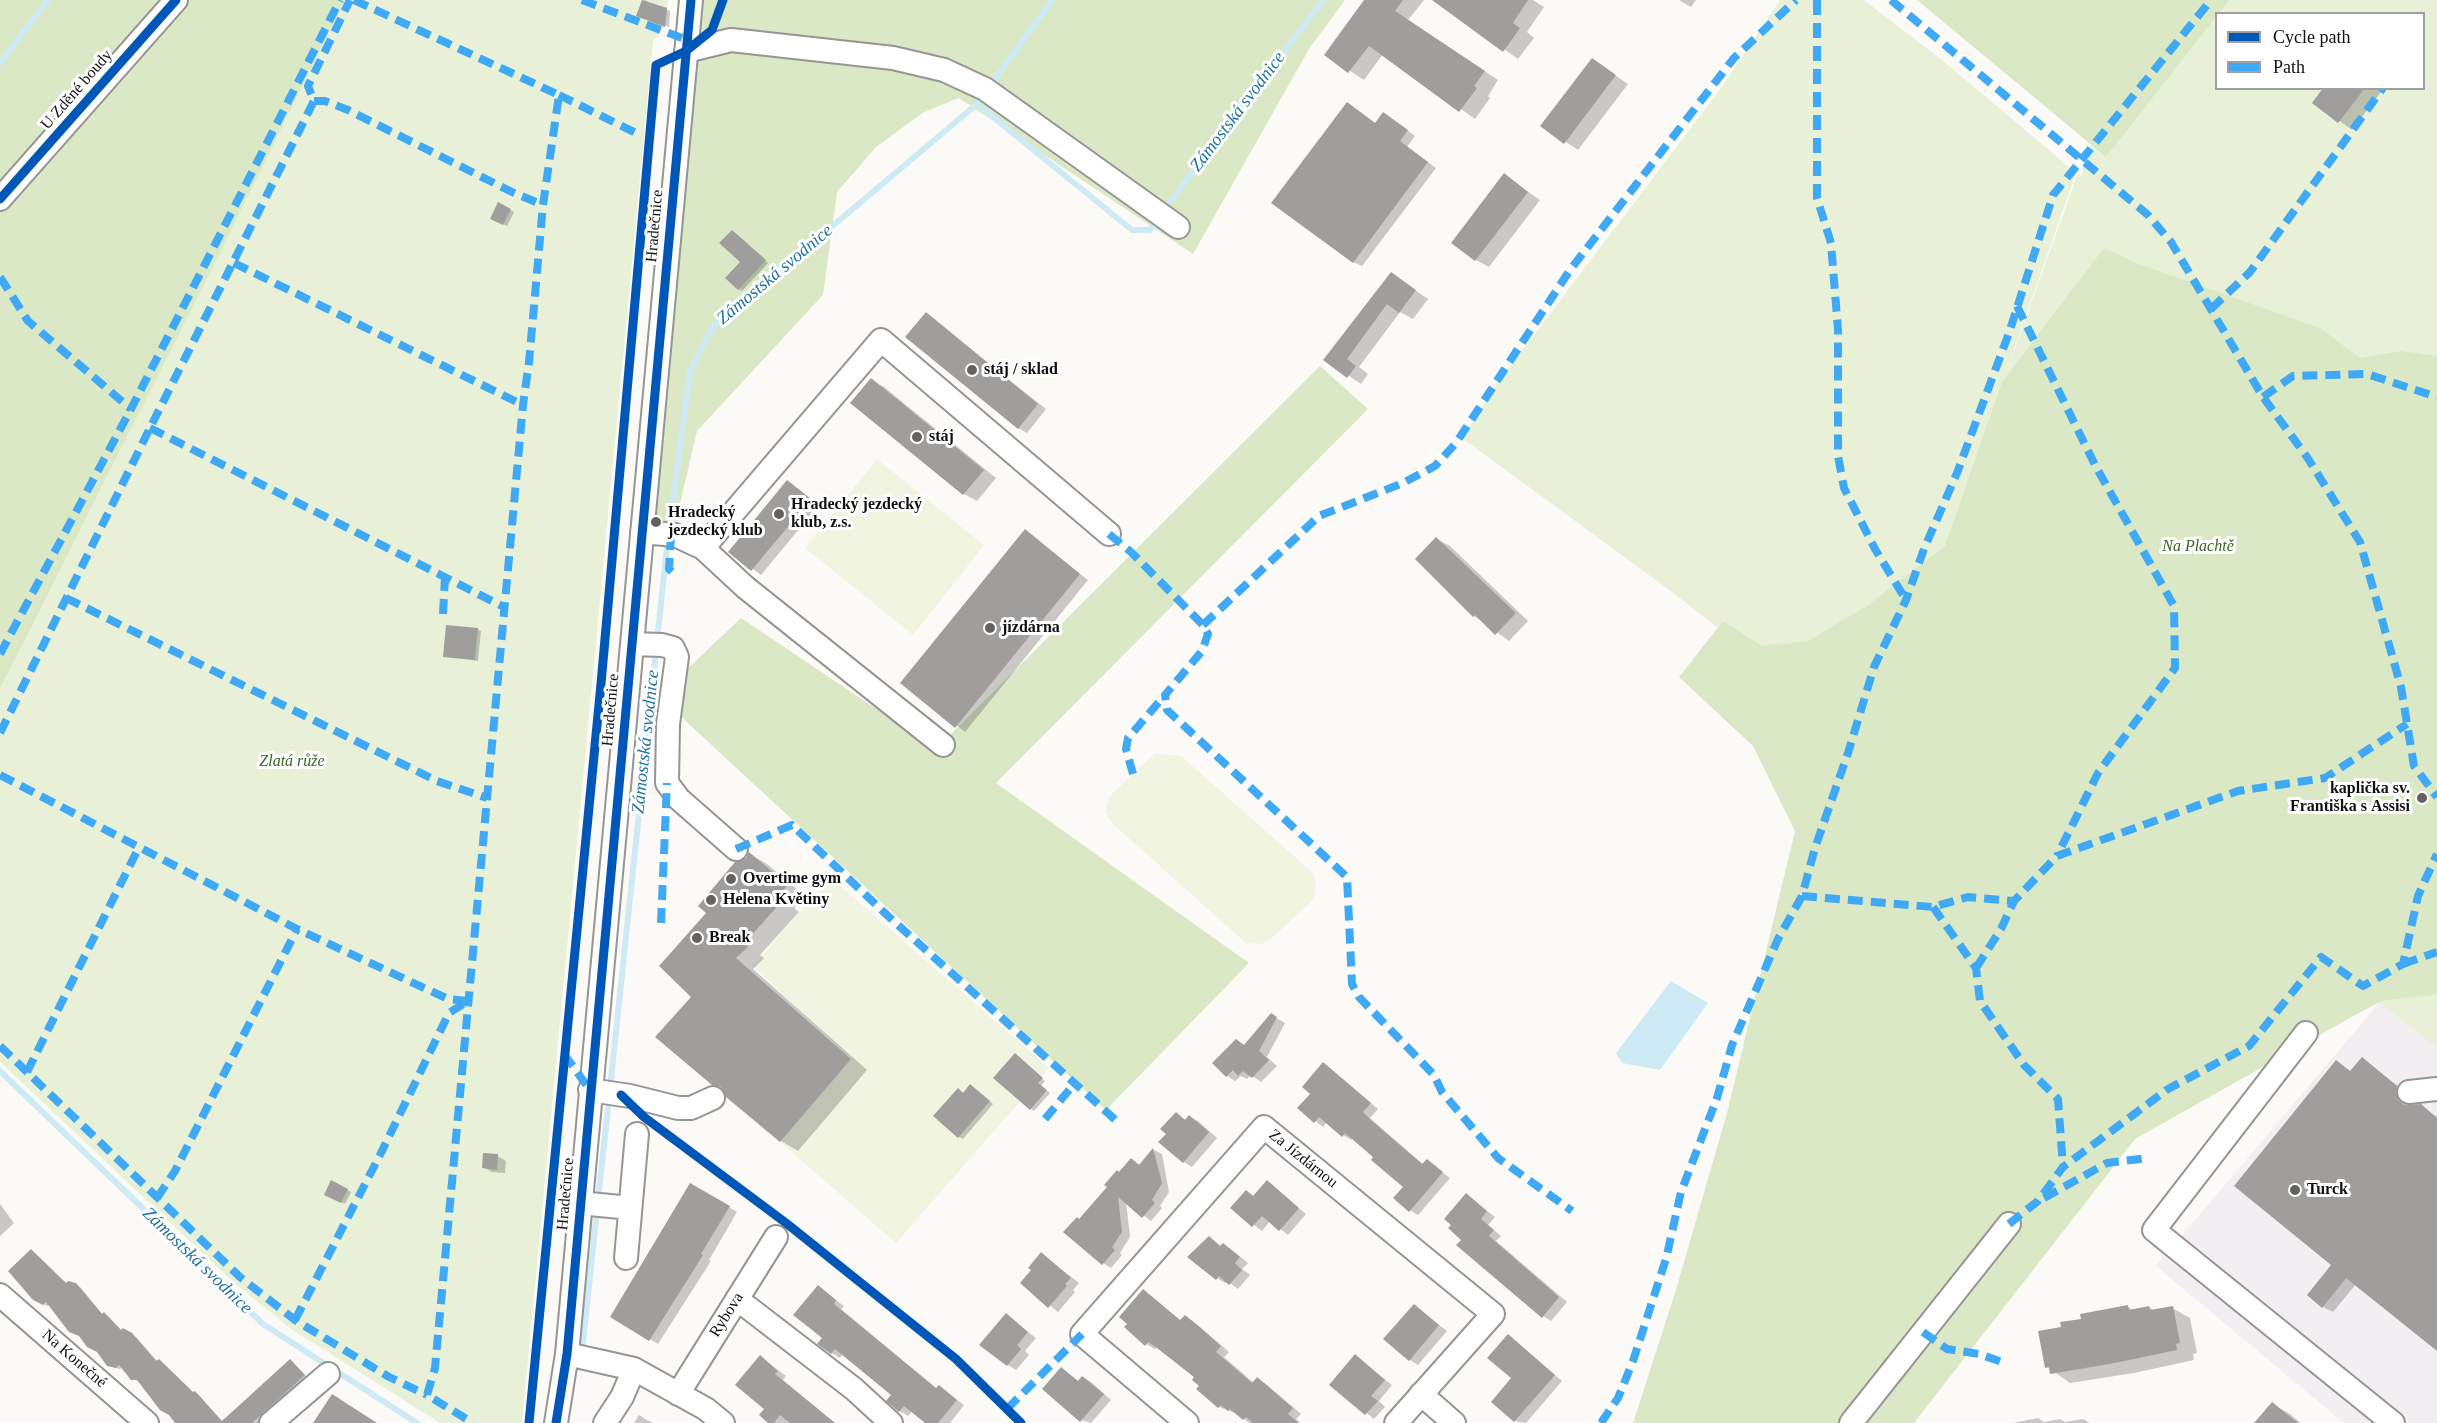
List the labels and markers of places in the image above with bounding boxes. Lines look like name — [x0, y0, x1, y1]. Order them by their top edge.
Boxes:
place label: stáj / sklad — [984, 360, 1058, 380]
marker: stáj / sklad — [965, 363, 979, 377]
place label: stáj — [929, 427, 954, 447]
marker: stáj — [910, 430, 924, 444]
place label: Hradecký jezdecký klub, z.s. — [791, 495, 922, 533]
place label: Hradecký jezdecký klub — [668, 503, 763, 541]
marker: Hradecký jezdecký klub, z.s. — [772, 507, 786, 521]
marker: Hradecký jezdecký klub — [649, 515, 663, 529]
place label: jízdárna — [1002, 618, 1060, 638]
marker: jízdárna — [983, 621, 997, 635]
place label: kaplička sv. Františka s Assisi — [2290, 779, 2410, 817]
marker: kaplička sv. Františka s Assisi — [2415, 791, 2429, 805]
place label: Overtime gym — [743, 869, 841, 889]
marker: Overtime gym — [724, 872, 738, 886]
place label: Helena Květiny — [723, 890, 829, 910]
marker: Helena Květiny — [704, 893, 718, 907]
place label: Break — [709, 928, 750, 948]
marker: Break — [690, 931, 704, 945]
place label: Turck — [2307, 1180, 2348, 1200]
marker: Turck — [2288, 1183, 2302, 1197]

